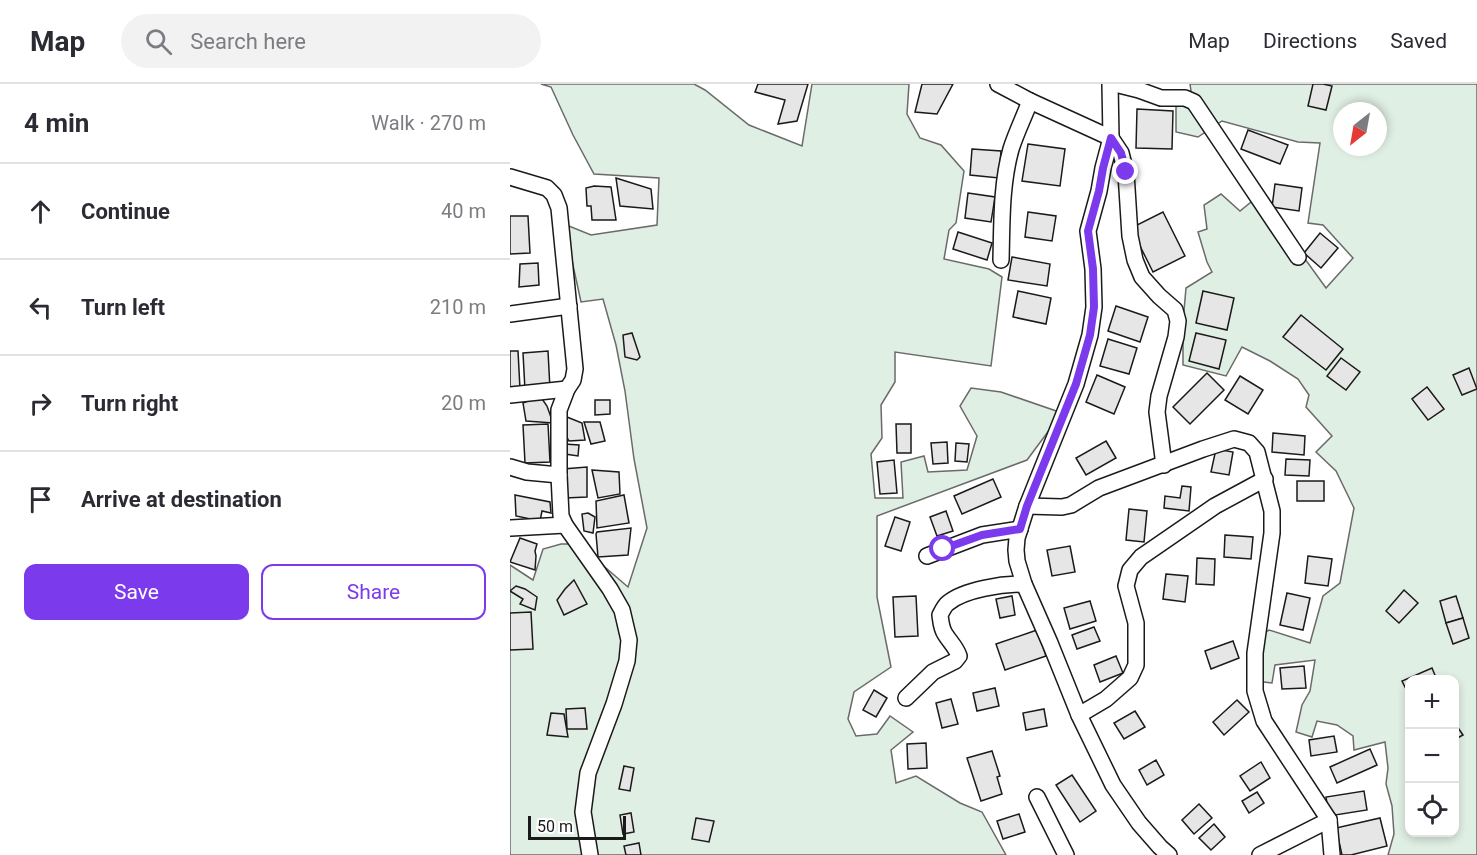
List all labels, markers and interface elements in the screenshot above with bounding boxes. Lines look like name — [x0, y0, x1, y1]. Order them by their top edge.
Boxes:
search box — [121, 14, 541, 68]
text: Map — [30, 25, 85, 58]
icon: search — [142, 25, 175, 58]
text: Search here — [190, 29, 306, 54]
text: Map — [1188, 29, 1230, 53]
text: Directions — [1263, 29, 1357, 53]
text: Saved — [1390, 29, 1447, 53]
north arrow — [1333, 102, 1387, 156]
text: 4 min — [24, 108, 89, 138]
text: Walk · 270 m — [371, 111, 486, 135]
route end — [1112, 158, 1138, 184]
icon: ahead — [24, 195, 57, 228]
text: Continue — [81, 199, 170, 224]
text: 40 m — [441, 199, 486, 223]
icon: left — [24, 291, 57, 324]
text: Turn left — [81, 295, 165, 320]
text: 210 m — [430, 295, 486, 319]
icon: right — [24, 387, 57, 420]
text: Turn right — [81, 391, 178, 416]
text: 20 m — [441, 391, 486, 415]
icon: arrive — [24, 483, 57, 516]
text: Arrive at destination — [81, 487, 282, 512]
route start — [929, 535, 955, 561]
button: Save — [24, 564, 249, 620]
button: Share — [261, 564, 486, 620]
map controls — [1405, 675, 1459, 837]
button: + — [1405, 675, 1459, 729]
button: − — [1405, 729, 1459, 783]
button: locate — [1405, 783, 1459, 837]
scale bar — [528, 813, 626, 840]
text: 50 m — [537, 817, 573, 836]

